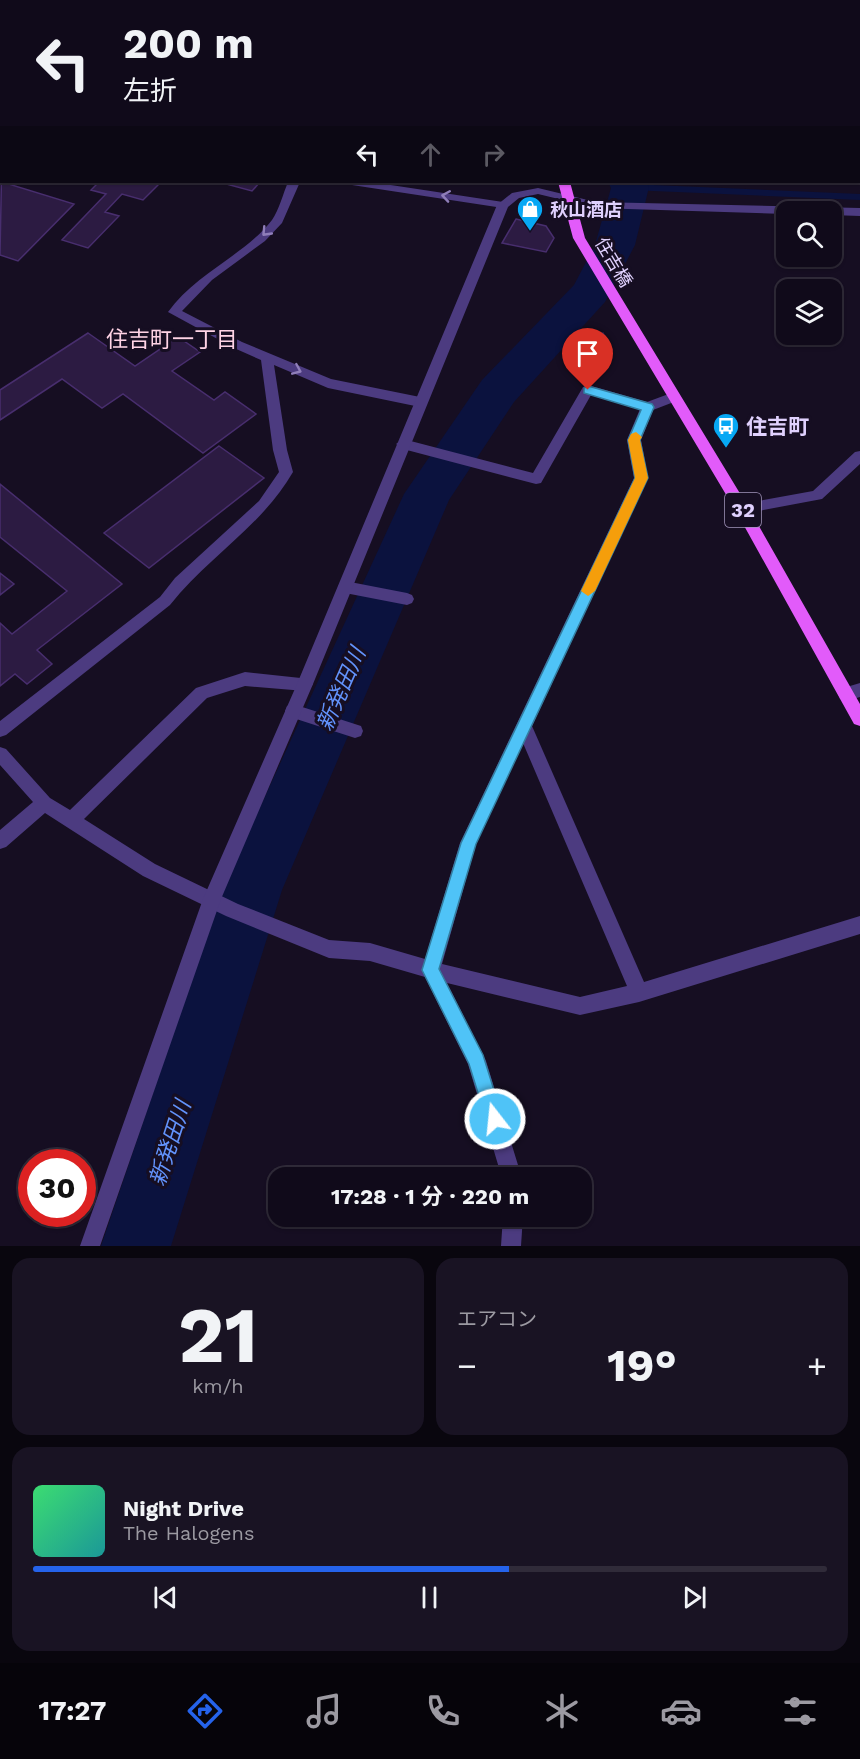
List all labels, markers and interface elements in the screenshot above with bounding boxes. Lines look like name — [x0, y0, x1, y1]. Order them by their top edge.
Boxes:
text: 200 m — [123, 19, 254, 68]
icon: left — [24, 24, 102, 102]
text: 左折 — [123, 75, 177, 107]
icon: left — [351, 138, 384, 171]
icon: ahead — [414, 138, 447, 171]
icon: right — [477, 138, 510, 171]
one-way arrow — [441, 191, 450, 203]
shop icon: 秋山酒店 — [515, 194, 545, 232]
place label: 秋山酒店 — [550, 199, 622, 220]
map controls — [776, 201, 842, 345]
button: search — [776, 201, 842, 267]
one-way arrow — [262, 225, 273, 236]
street label: 住吉橋 — [591, 233, 637, 291]
button: layers — [776, 279, 842, 345]
district label: 住吉町一丁目 — [106, 327, 238, 352]
pin — [562, 328, 613, 390]
icon: arrive — [571, 337, 604, 370]
one-way arrow — [290, 363, 301, 375]
bus stop icon: 住吉町 — [711, 411, 741, 449]
place label: 住吉町 — [746, 414, 809, 439]
road number: 32 — [725, 493, 761, 527]
water label: 新発田川 — [312, 642, 371, 734]
position arrow — [463, 1087, 527, 1151]
water label: 新発田川 — [145, 1095, 196, 1189]
speed limit sign: 30 — [18, 1149, 96, 1227]
text: 17:28 · 1 分 · 220 m — [331, 1184, 529, 1209]
text: 21 — [178, 1289, 258, 1381]
text: エアコン — [457, 1307, 537, 1331]
text: 19° — [607, 1339, 677, 1392]
text: − — [457, 1346, 477, 1385]
text: + — [807, 1346, 827, 1385]
text: km/h — [192, 1374, 244, 1398]
text: Night Drive — [123, 1496, 244, 1521]
text: The Halogens — [123, 1521, 255, 1545]
icon: previous — [149, 1581, 182, 1614]
icon: pause — [413, 1581, 446, 1614]
icon: next — [678, 1581, 711, 1614]
icon: directions — [184, 1690, 226, 1732]
icon: music — [303, 1690, 345, 1732]
icon: phone — [422, 1690, 464, 1732]
icon: climate — [541, 1690, 583, 1732]
icon: car — [660, 1690, 702, 1732]
icon: filters — [779, 1690, 821, 1732]
text: 17:27 — [39, 1695, 106, 1727]

